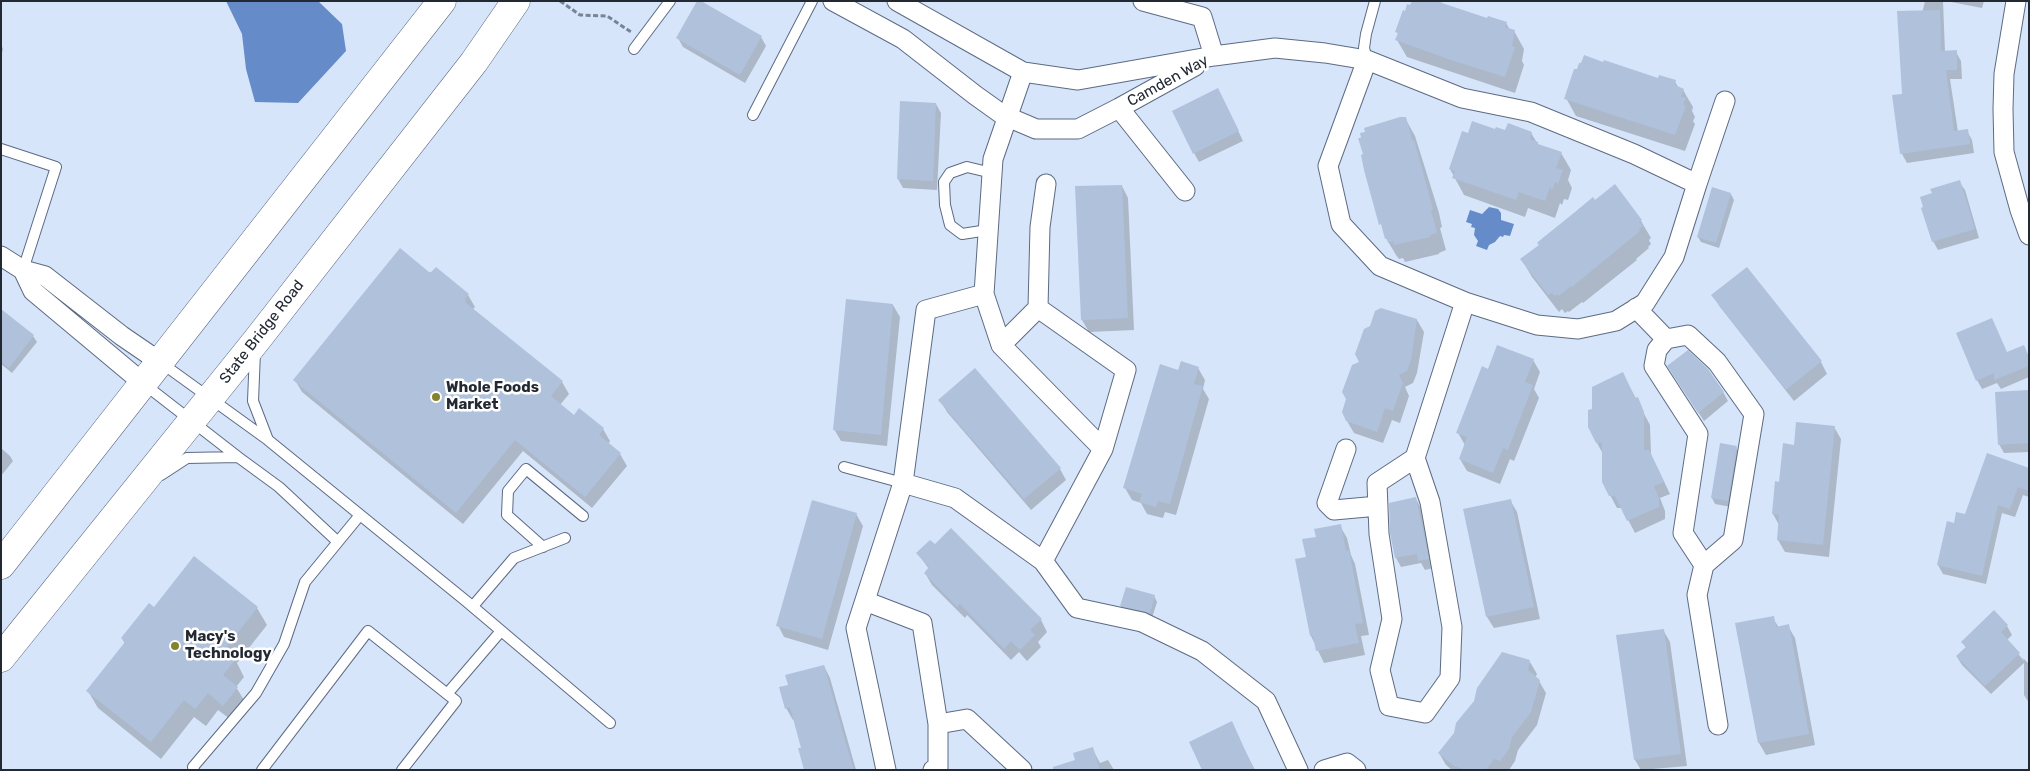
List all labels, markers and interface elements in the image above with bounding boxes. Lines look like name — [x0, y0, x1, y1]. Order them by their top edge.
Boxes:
street label: Camden Way — [1124, 51, 1212, 111]
street label: State Bridge Road — [216, 277, 308, 387]
place label: Whole Foods Market — [446, 379, 539, 414]
marker: Whole Foods Market — [430, 391, 442, 403]
place label: Macy's Technology — [185, 628, 271, 663]
marker: Macy's Technology — [169, 640, 181, 652]

